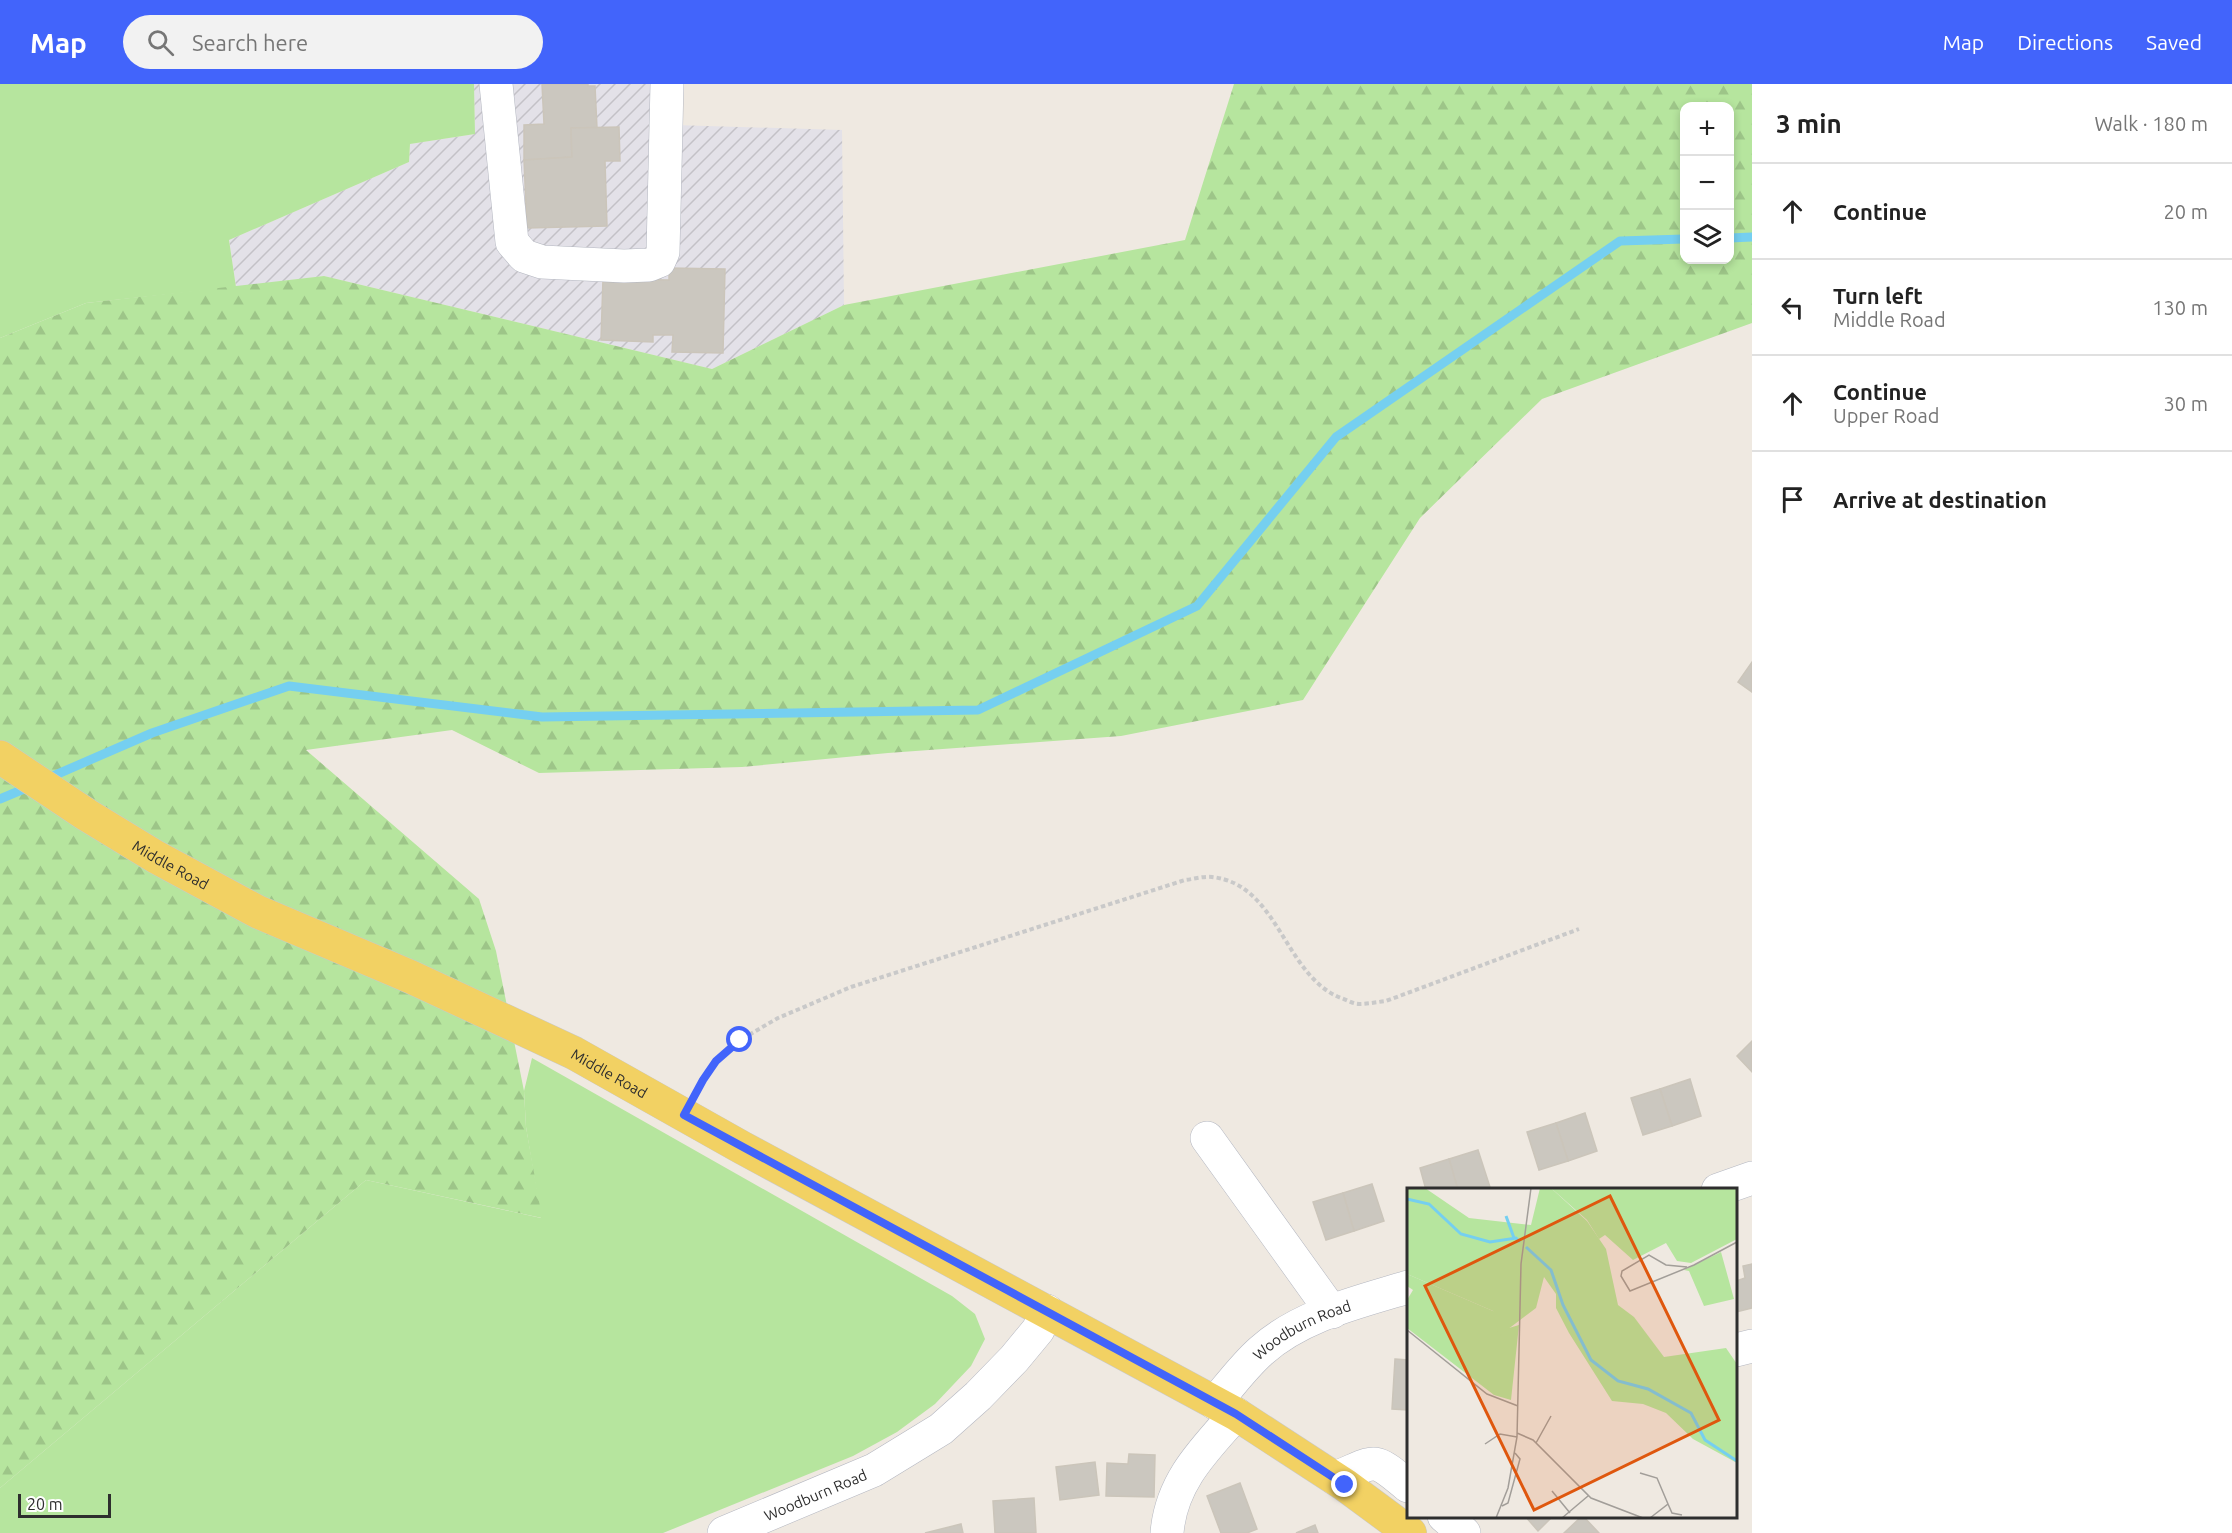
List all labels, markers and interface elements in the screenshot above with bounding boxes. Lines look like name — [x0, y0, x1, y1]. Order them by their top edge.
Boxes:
search box — [123, 15, 543, 69]
icon: search — [144, 26, 177, 59]
text: Map — [30, 27, 87, 58]
text: Search here — [192, 30, 308, 55]
text: Map — [1943, 30, 1984, 54]
text: Directions — [2017, 30, 2113, 54]
text: Saved — [2146, 30, 2202, 54]
map controls — [1680, 102, 1734, 264]
button: + — [1680, 102, 1734, 156]
text: 3 min — [1776, 109, 1842, 138]
text: Walk · 180 m — [2095, 112, 2208, 135]
button: − — [1680, 156, 1734, 210]
icon: ahead — [1776, 195, 1809, 228]
text: Continue — [1833, 199, 1927, 224]
text: 20 m — [2164, 200, 2208, 223]
button: layers — [1680, 210, 1734, 264]
text: Turn left — [1833, 283, 1923, 308]
icon: left — [1776, 291, 1809, 324]
text: 130 m — [2152, 296, 2208, 319]
text: Middle Road — [1833, 308, 1946, 331]
text: Continue — [1833, 379, 1927, 404]
icon: ahead — [1776, 387, 1809, 420]
text: 30 m — [2164, 392, 2208, 415]
text: Upper Road — [1833, 404, 1939, 427]
icon: arrive — [1776, 483, 1809, 516]
text: Arrive at destination — [1833, 487, 2047, 512]
street label: Middle Road — [130, 836, 212, 892]
route start — [726, 1026, 752, 1052]
street label: Middle Road — [568, 1045, 650, 1101]
inset map — [1407, 1188, 1737, 1518]
street label: Woodburn Road — [1249, 1296, 1353, 1363]
street label: Woodburn Road — [761, 1466, 869, 1524]
route end — [1331, 1471, 1357, 1497]
scale bar — [18, 1491, 111, 1518]
text: 20 m — [27, 1495, 63, 1513]

